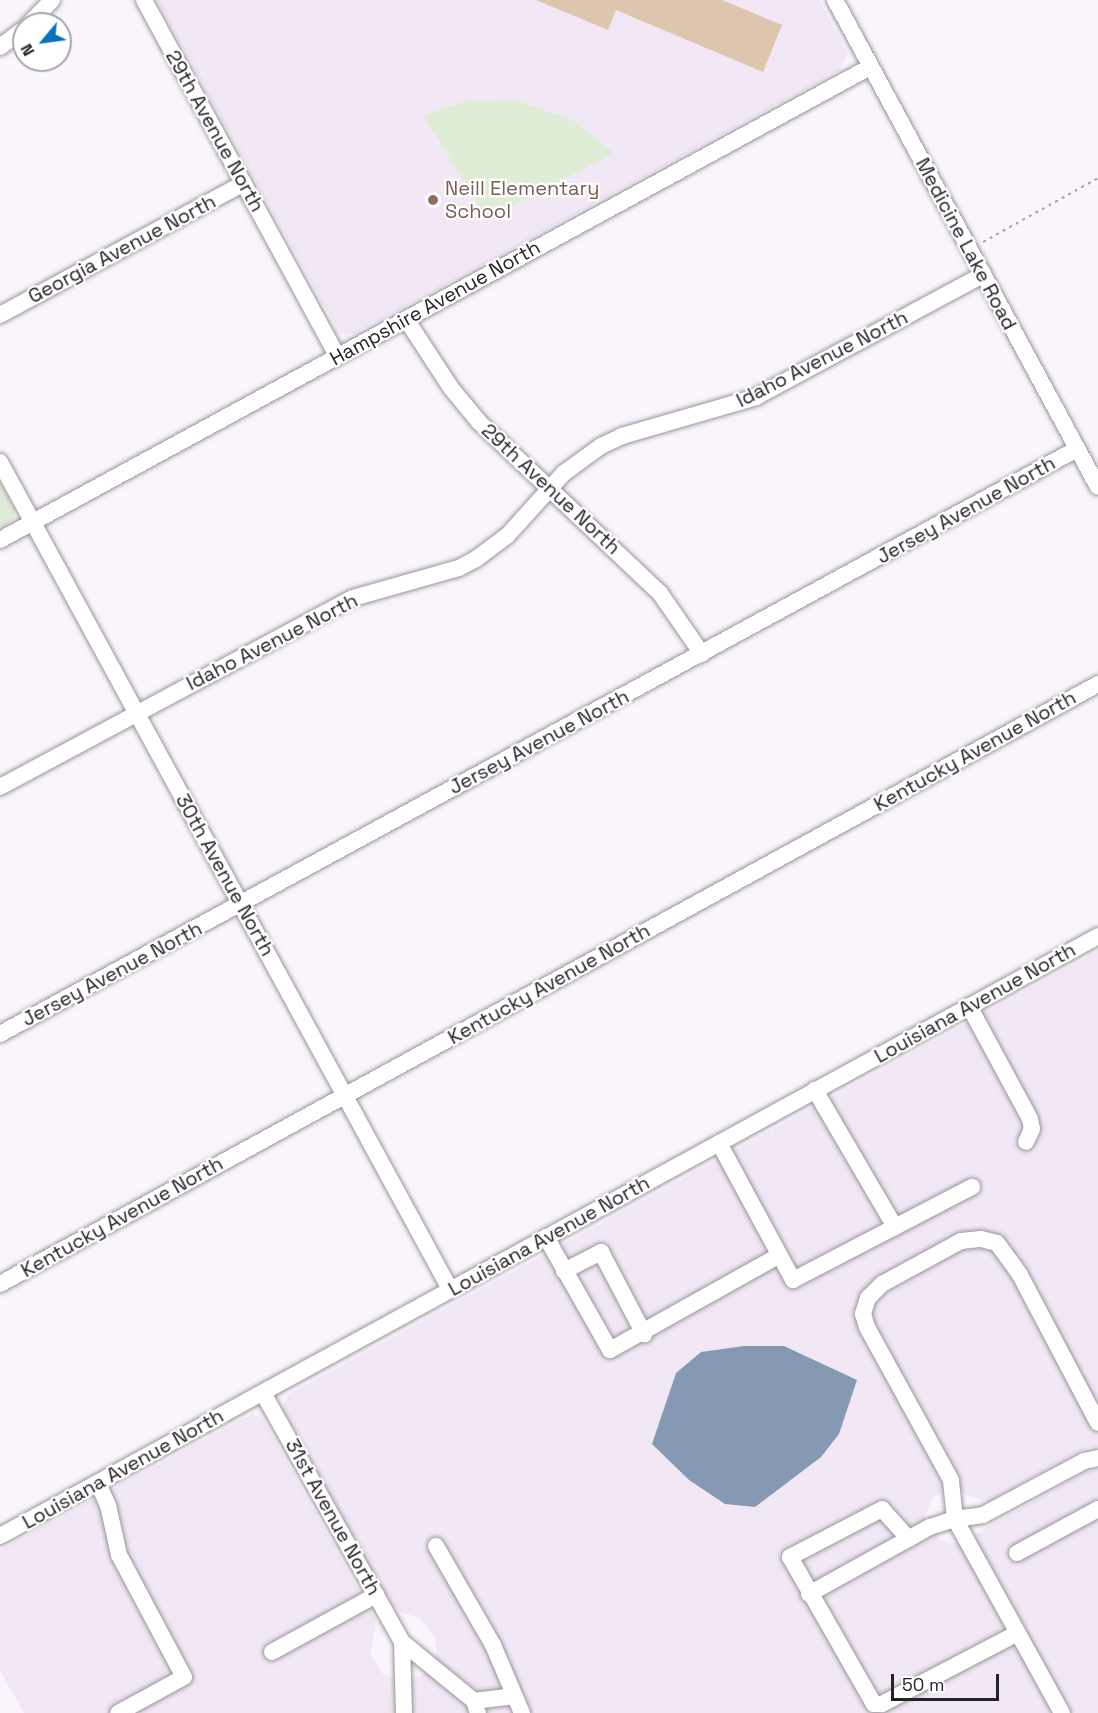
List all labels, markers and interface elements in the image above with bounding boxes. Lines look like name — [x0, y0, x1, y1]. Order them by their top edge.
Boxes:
north arrow — [12, 12, 72, 72]
text: N — [16, 40, 39, 60]
street label: 29th Avenue North — [161, 46, 269, 216]
street label: Medicine Lake Road — [910, 154, 1022, 334]
place label: Neill Elementary School — [445, 176, 599, 223]
street label: Georgia Avenue North — [24, 189, 220, 309]
marker: Neill Elementary School — [426, 193, 440, 207]
street label: Hampshire Avenue North — [326, 235, 544, 371]
street label: Idaho Avenue North — [732, 305, 912, 413]
street label: 29th Avenue North — [477, 418, 625, 560]
street label: Jersey Avenue North — [872, 451, 1060, 569]
street label: Idaho Avenue North — [182, 588, 362, 696]
street label: Jersey Avenue North — [445, 684, 633, 800]
street label: Kentucky Avenue North — [870, 685, 1080, 817]
street label: 30th Avenue North — [170, 790, 280, 960]
street label: Jersey Avenue North — [18, 916, 206, 1032]
street label: Kentucky Avenue North — [444, 918, 654, 1050]
street label: Louisiana Avenue North — [870, 938, 1080, 1068]
street label: Kentucky Avenue North — [17, 1151, 227, 1283]
street label: Louisiana Avenue North — [444, 1171, 654, 1301]
street label: Louisiana Avenue North — [18, 1404, 228, 1534]
street label: 31st Avenue North — [280, 1435, 386, 1599]
scale bar — [894, 1662, 1002, 1700]
text: 50 m — [902, 1673, 944, 1696]

